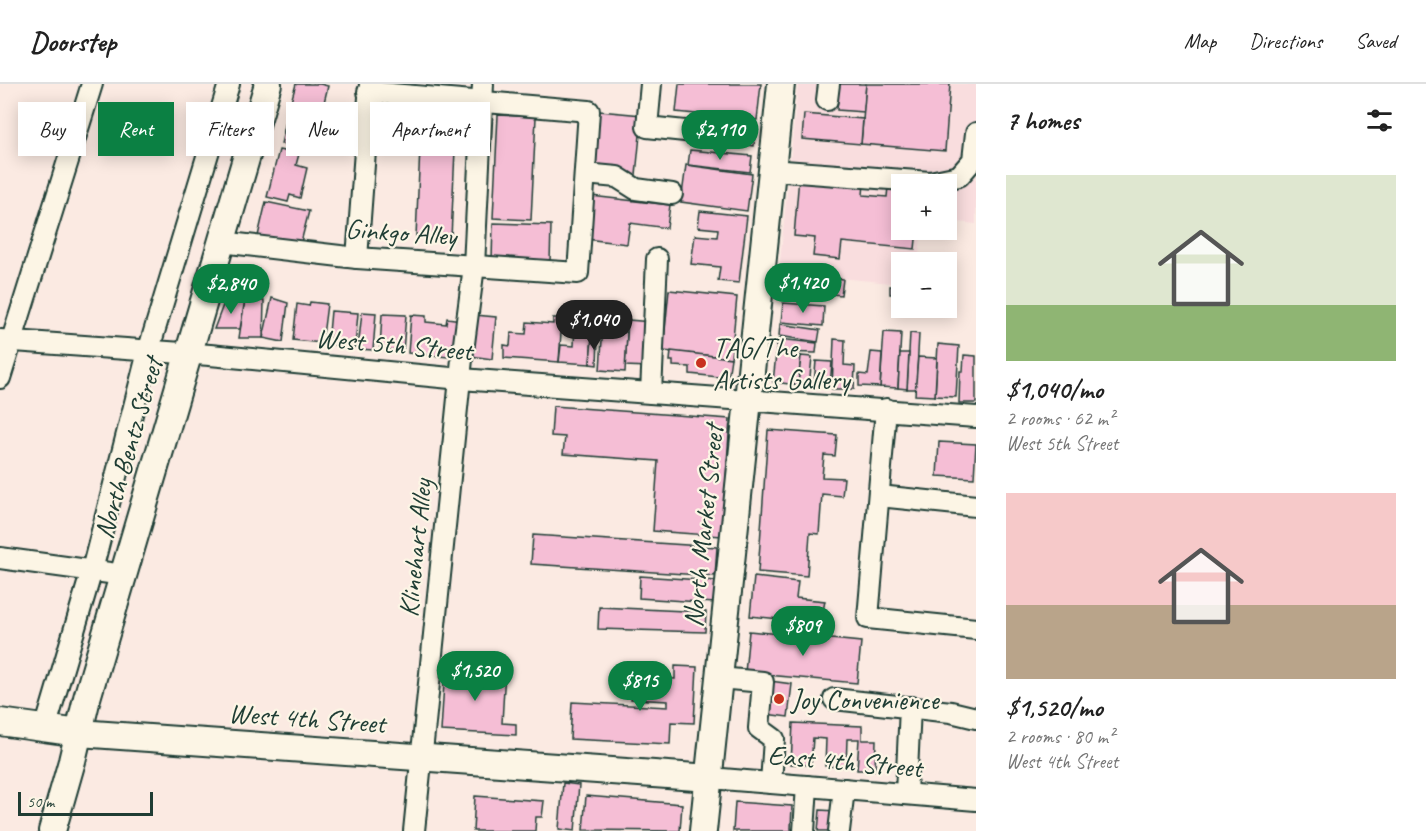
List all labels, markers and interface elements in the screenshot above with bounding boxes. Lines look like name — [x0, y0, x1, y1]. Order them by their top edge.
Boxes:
text: Doorstep — [30, 24, 116, 59]
text: Map — [1184, 28, 1216, 54]
text: Directions — [1249, 28, 1322, 54]
text: Saved — [1355, 28, 1396, 54]
chip: Buy — [18, 102, 86, 156]
chip: Rent — [98, 102, 174, 156]
chip: Filters — [186, 102, 274, 156]
chip: New — [286, 102, 358, 156]
chip: Apartment — [370, 102, 490, 156]
text: 7 homes — [1006, 104, 1079, 137]
icon: filters — [1363, 104, 1396, 137]
pin: $2,110 — [671, 110, 769, 161]
text: $2,110 — [696, 117, 744, 142]
map controls — [891, 174, 957, 318]
button: + — [891, 174, 957, 240]
street label: Ginkgo Alley — [345, 211, 460, 253]
icon: home — [1147, 214, 1255, 322]
button: − — [891, 252, 957, 318]
pin: $1,420 — [754, 263, 852, 314]
pin: $2,840 — [182, 264, 280, 315]
text: $1,420 — [779, 270, 827, 295]
text: $2,840 — [207, 271, 255, 296]
pin: $1,040 — [545, 300, 643, 351]
text: $1,040 — [570, 307, 618, 332]
street label: West 5th Street — [314, 320, 476, 369]
place label: TAG/The Artists Gallery — [713, 330, 852, 397]
street label: North Bentz Street — [86, 350, 172, 542]
marker: TAG/The Artists Gallery — [694, 356, 708, 370]
text: $1,040/mo — [1006, 373, 1103, 406]
text: 2 rooms · 62 m² — [1006, 406, 1114, 431]
street label: North Market Street — [675, 419, 731, 629]
text: West 5th Street — [1006, 431, 1118, 456]
street label: Klinehart Alley — [390, 475, 440, 619]
icon: home — [1147, 532, 1255, 640]
pin: $809 — [767, 606, 839, 657]
text: $809 — [785, 613, 821, 638]
pin: $1,520 — [426, 651, 524, 702]
text: $1,520 — [451, 658, 499, 683]
pin: $815 — [604, 661, 676, 712]
text: $815 — [622, 668, 658, 693]
place label: Joy Convenience — [789, 682, 941, 717]
text: $1,520/mo — [1006, 691, 1103, 724]
marker: Joy Convenience — [772, 692, 786, 706]
street label: West 4th Street — [228, 695, 389, 741]
text: 2 rooms · 80 m² — [1006, 724, 1114, 749]
street label: East 4th Street — [767, 737, 926, 785]
text: West 4th Street — [1006, 749, 1118, 774]
scale bar — [18, 789, 153, 816]
text: 50 m — [27, 792, 54, 812]

